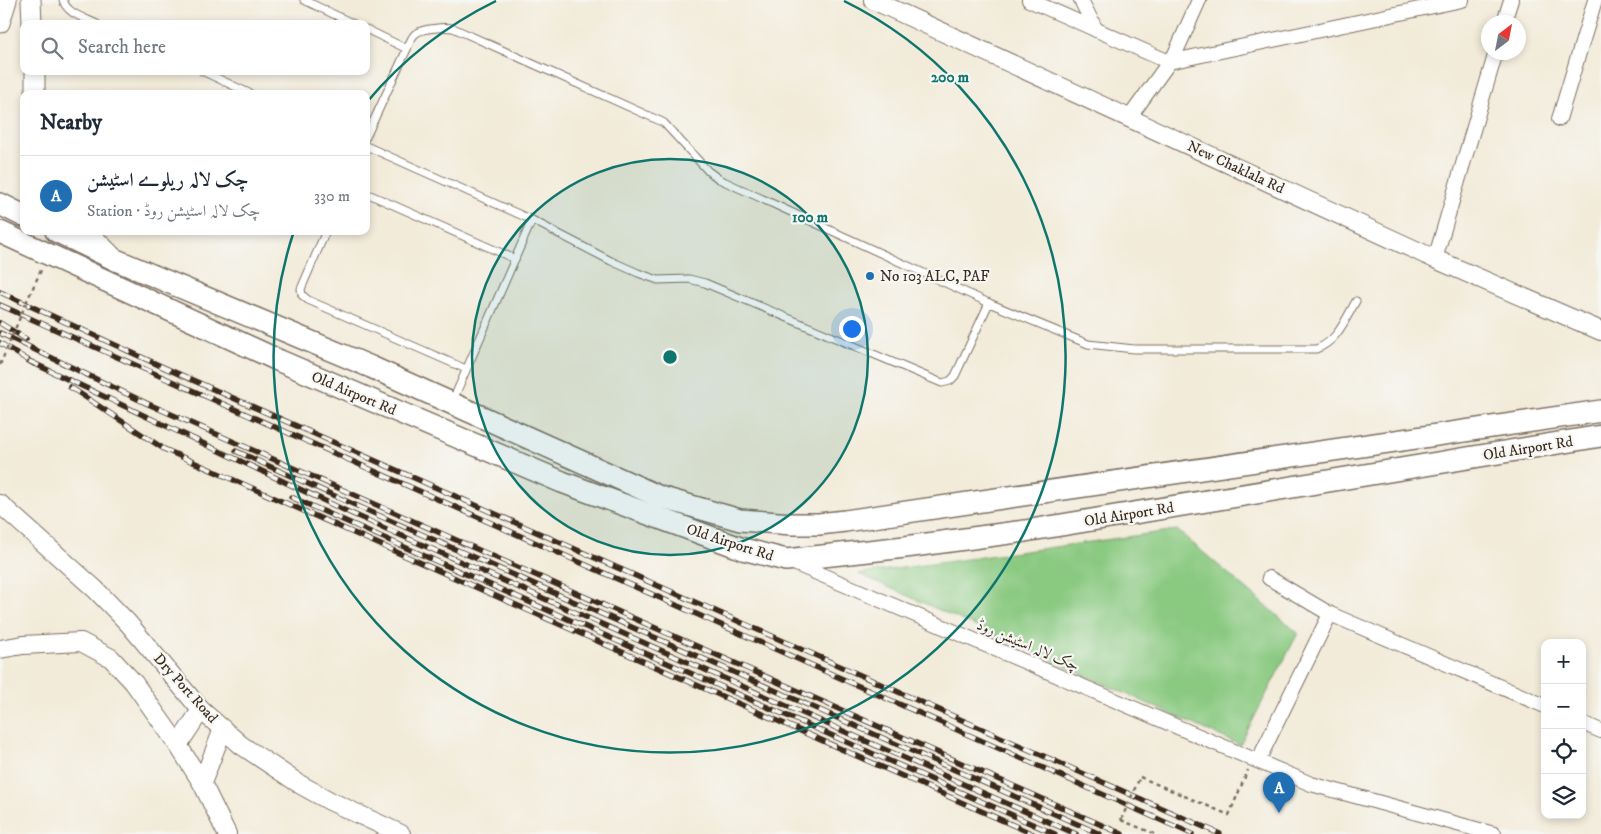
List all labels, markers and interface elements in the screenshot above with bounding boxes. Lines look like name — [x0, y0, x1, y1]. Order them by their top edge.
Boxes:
north arrow — [1481, 15, 1526, 60]
search box — [20, 20, 370, 75]
icon: search — [38, 34, 66, 62]
text: Search here — [78, 36, 166, 59]
text: 200 m — [931, 68, 970, 87]
text: Nearby — [40, 110, 102, 136]
street label: New Chaklala Rd — [1184, 137, 1288, 198]
text: چک لالہ ریلوے اسٹیشن — [87, 169, 249, 192]
text: A — [51, 186, 61, 206]
text: 330 m — [314, 186, 350, 206]
text: Station · چک لالہ اسٹیشن روڈ — [87, 201, 261, 221]
text: 100 m — [792, 208, 829, 227]
place label: No 103 ALC, PAF — [880, 267, 990, 286]
marker: No 103 ALC, PAF — [864, 270, 876, 282]
your location — [839, 316, 865, 342]
centre of rings — [661, 348, 679, 366]
street label: Old Airport Rd — [308, 367, 400, 420]
street label: Old Airport Rd — [1482, 432, 1575, 465]
street label: Old Airport Rd — [1083, 498, 1176, 531]
street label: Old Airport Rd — [684, 519, 776, 566]
street label: چک لالہ اسٹیشن روڈ — [974, 615, 1082, 676]
map controls — [1541, 639, 1586, 819]
button: + — [1541, 639, 1586, 684]
street label: Dry Port Road — [149, 649, 222, 728]
button: − — [1541, 684, 1586, 729]
button: locate — [1541, 729, 1586, 774]
pin: A — [1263, 772, 1295, 813]
button: layers — [1541, 774, 1586, 819]

